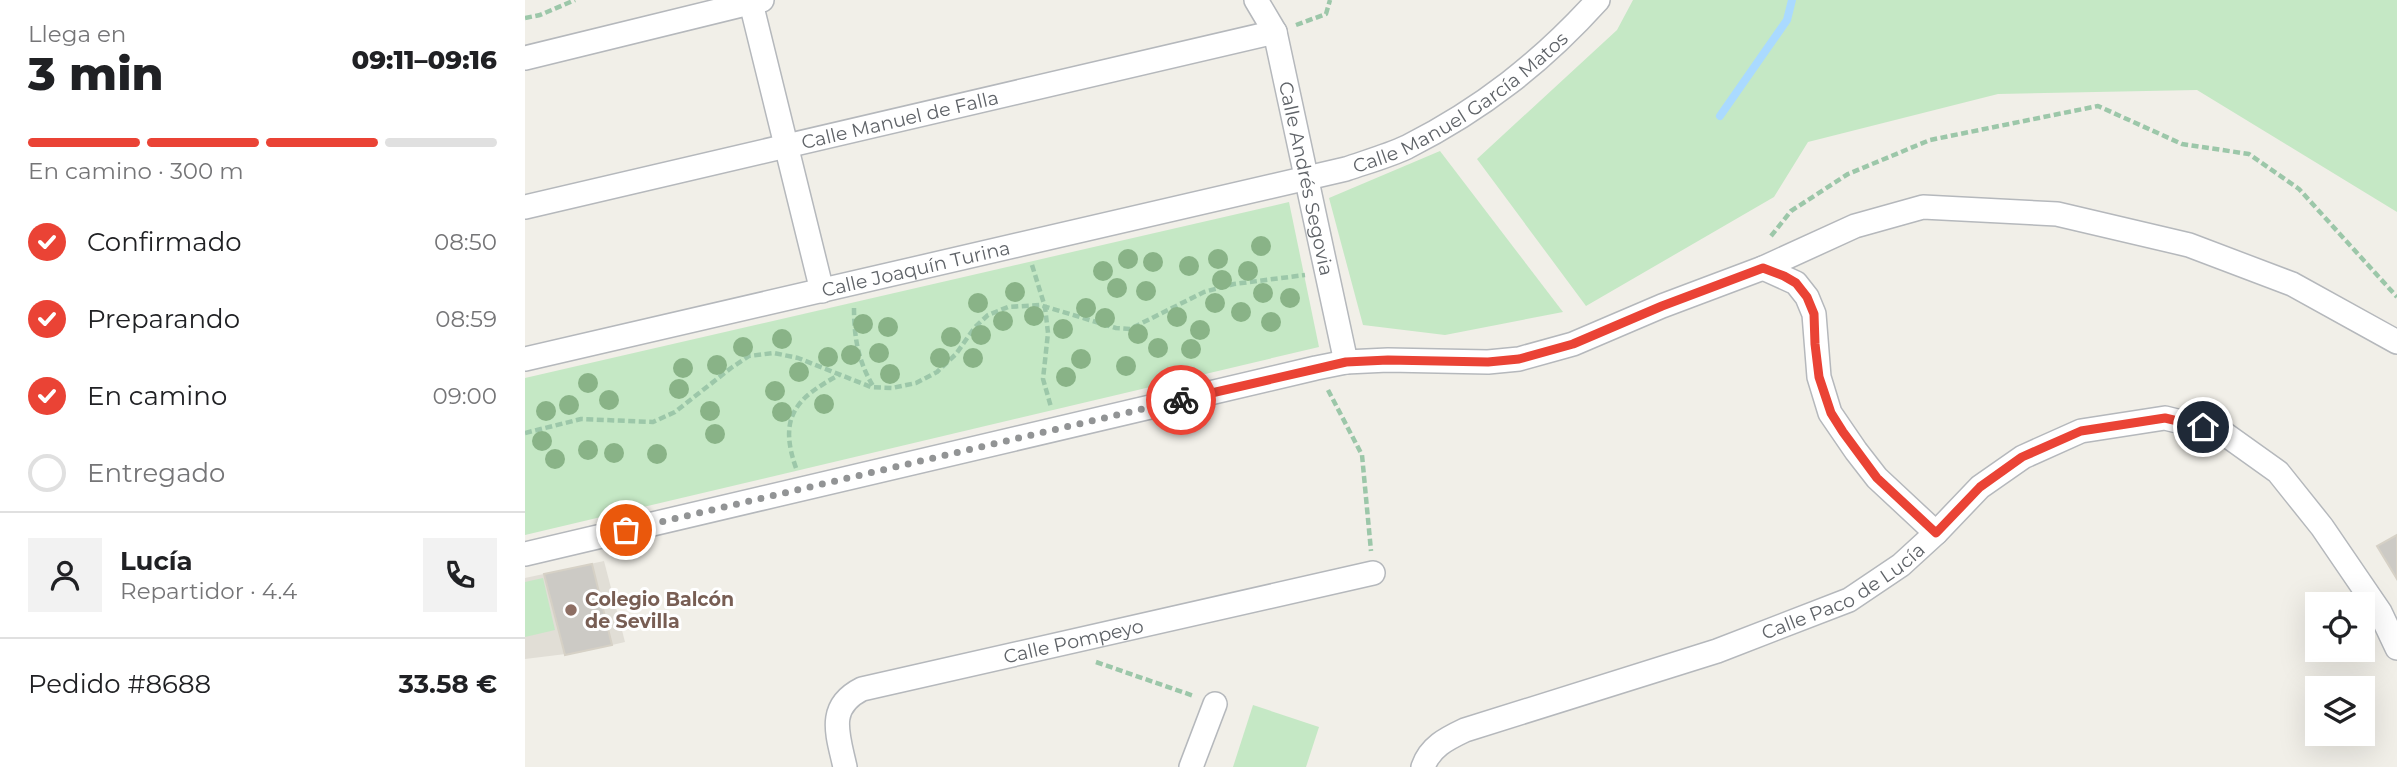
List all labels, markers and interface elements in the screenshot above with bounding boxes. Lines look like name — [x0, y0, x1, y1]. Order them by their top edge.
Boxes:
text: Llega en — [28, 20, 126, 48]
street label: Calle Manuel García Matos — [1350, 27, 1573, 178]
text: 09:11–09:16 — [351, 44, 497, 76]
text: 3 min — [28, 45, 164, 102]
street label: Calle Andrés Segovia — [1274, 79, 1338, 278]
street label: Calle Manuel de Falla — [799, 86, 1001, 154]
text: En camino · 300 m — [28, 157, 244, 185]
icon: check — [28, 223, 66, 261]
text: Confirmado — [87, 226, 242, 258]
text: 08:50 — [434, 228, 497, 256]
street label: Calle Joaquín Turina — [819, 236, 1012, 302]
icon: check — [28, 300, 66, 338]
text: Preparando — [87, 303, 240, 335]
text: 08:59 — [435, 305, 497, 333]
courier — [1146, 365, 1216, 435]
icon: check — [28, 377, 66, 415]
text: En camino — [87, 380, 227, 412]
icon: bike — [1162, 381, 1200, 419]
text: 09:00 — [432, 382, 497, 410]
pin — [2173, 397, 2233, 457]
icon: home — [2184, 408, 2222, 446]
text: Entregado — [87, 457, 225, 489]
pin — [596, 500, 656, 560]
icon: bag — [607, 511, 645, 549]
button: person — [28, 538, 102, 612]
button: phone — [423, 538, 497, 612]
street label: Calle Paco de Lucía — [1758, 538, 1930, 645]
text: Lucía — [120, 545, 193, 577]
text: Repartidor · 4.4 — [120, 577, 297, 605]
place label: Colegio Balcón de Sevilla — [585, 588, 734, 633]
map controls — [2305, 592, 2375, 746]
button: locate — [2305, 592, 2375, 662]
marker: Colegio Balcón de Sevilla — [563, 602, 579, 618]
street label: Calle Pompeyo — [1001, 614, 1146, 669]
text: Pedido #8688 — [28, 668, 211, 700]
text: 33.58 € — [398, 668, 497, 700]
button: layers — [2305, 676, 2375, 746]

